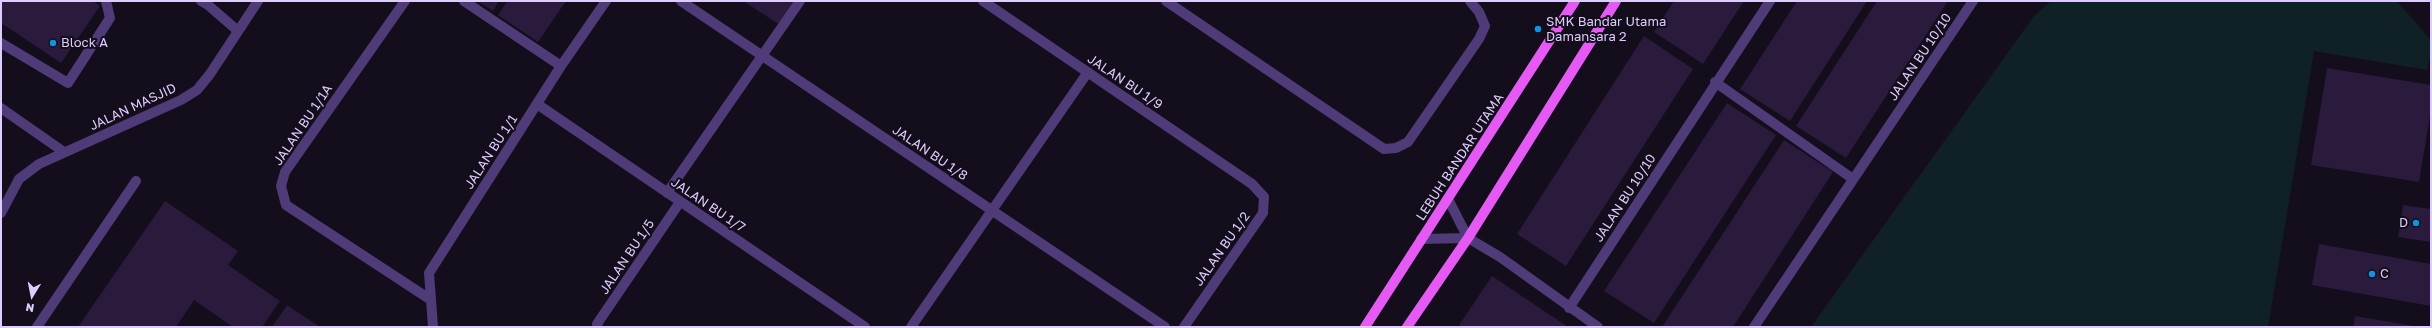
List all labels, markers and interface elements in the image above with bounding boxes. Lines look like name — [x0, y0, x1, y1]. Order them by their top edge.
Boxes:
street label: JALAN BU 10/10 — [1885, 11, 1955, 103]
place label: SMK Bandar Utama Damansara 2 — [1546, 14, 1666, 45]
marker: SMK Bandar Utama Damansara 2 — [1533, 24, 1543, 34]
place label: Block A — [61, 35, 108, 51]
marker: Block A — [48, 38, 58, 48]
street label: JALAN BU 1/9 — [1085, 51, 1165, 113]
street label: JALAN MASJID — [87, 80, 179, 134]
street label: JALAN BU 1/1A — [270, 82, 336, 168]
street label: LEBUH BANDAR UTAMA — [1413, 90, 1507, 224]
street label: JALAN BU 1/1 — [461, 112, 521, 192]
street label: JALAN BU 1/8 — [890, 122, 970, 184]
street label: JALAN BU 10/10 — [1591, 151, 1659, 245]
street label: JALAN BU 1/7 — [668, 174, 748, 236]
street label: JALAN BU 1/2 — [1191, 209, 1253, 289]
place label: D — [2399, 215, 2408, 231]
street label: JALAN BU 1/5 — [596, 217, 658, 297]
marker: D — [2411, 218, 2421, 228]
place label: C — [2380, 266, 2389, 282]
marker: C — [2367, 269, 2377, 279]
north arrow — [12, 276, 52, 316]
text: N — [25, 301, 35, 315]

